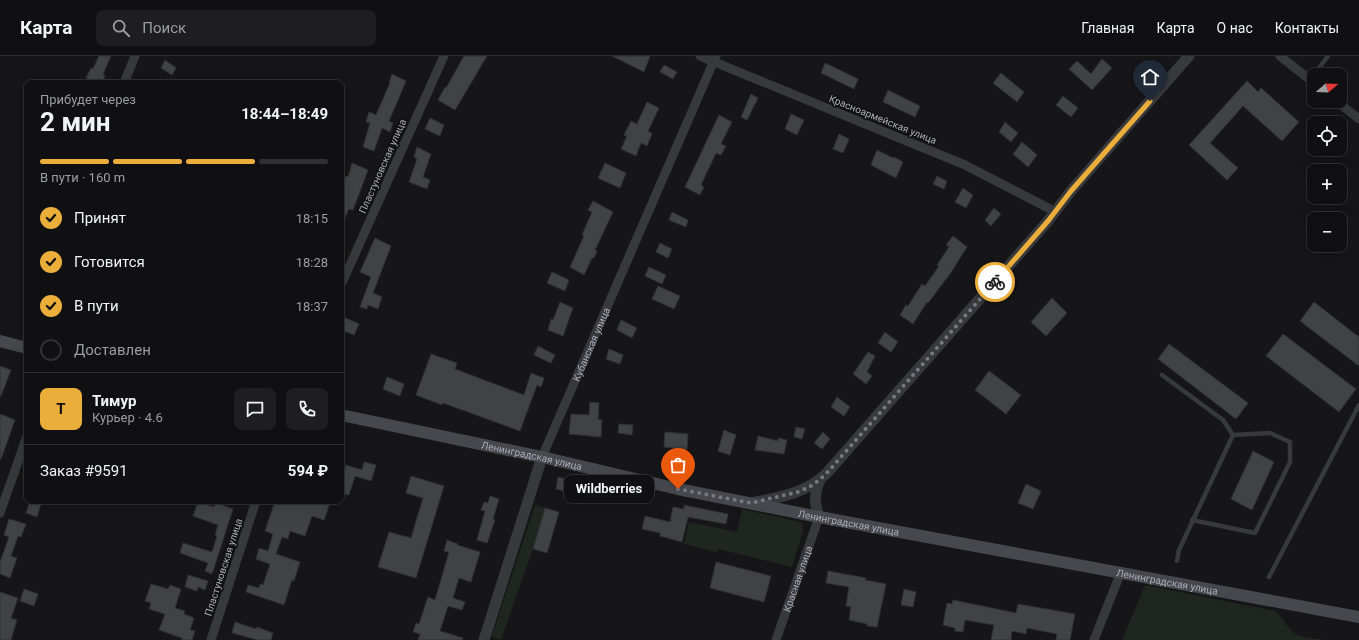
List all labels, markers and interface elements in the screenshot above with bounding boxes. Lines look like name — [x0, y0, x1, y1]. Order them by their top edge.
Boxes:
search box — [96, 10, 376, 46]
text: Карта — [20, 16, 72, 39]
icon: search — [110, 17, 132, 39]
text: Поиск — [142, 19, 186, 37]
text: Главная — [1081, 20, 1134, 36]
text: Карта — [1156, 20, 1195, 36]
text: О нас — [1217, 20, 1253, 36]
text: Контакты — [1275, 20, 1339, 36]
pin — [1133, 60, 1167, 101]
icon: home — [1139, 66, 1161, 88]
north arrow — [1307, 68, 1347, 108]
map controls — [1307, 68, 1347, 252]
text: Прибудет через — [40, 92, 136, 107]
street label: Красноармейская улица — [827, 93, 938, 146]
text: 18:44–18:49 — [241, 105, 328, 123]
text: 2 мин — [40, 107, 111, 137]
button: locate — [1307, 116, 1347, 156]
street label: Пластуновская улица — [357, 117, 408, 215]
button: + — [1307, 164, 1347, 204]
text: В пути · 160 m — [40, 170, 125, 185]
icon: check — [40, 207, 62, 229]
text: Принят — [74, 209, 126, 227]
text: 18:15 — [296, 211, 328, 226]
button: − — [1307, 212, 1347, 252]
icon: check — [40, 251, 62, 273]
text: Готовится — [74, 253, 145, 271]
text: 18:28 — [296, 255, 328, 270]
courier — [975, 262, 1015, 302]
icon: bike — [984, 271, 1006, 293]
icon: check — [40, 295, 62, 317]
text: В пути — [74, 297, 119, 315]
text: 18:37 — [296, 299, 328, 314]
street label: Кубанская улица — [571, 306, 612, 383]
text: Доставлен — [74, 341, 151, 359]
button: chat — [234, 388, 276, 430]
button: phone — [286, 388, 328, 430]
text: Тимур — [92, 392, 136, 410]
text: Т — [56, 400, 66, 418]
text: Курьер · 4.6 — [92, 410, 163, 425]
street label: Ленинградская улица — [480, 439, 583, 472]
pin — [661, 448, 695, 489]
icon: bag — [667, 454, 689, 476]
text: Заказ #9591 — [40, 462, 128, 480]
text: 594 ₽ — [288, 462, 328, 480]
callout: Wildberries — [564, 475, 654, 503]
text: Wildberries — [576, 481, 642, 496]
street label: Ленинградская улица — [797, 508, 900, 538]
street label: Пластуновская улица — [203, 517, 244, 617]
street label: Красная улица — [781, 544, 815, 613]
street label: Ленинградская улица — [1116, 567, 1219, 597]

